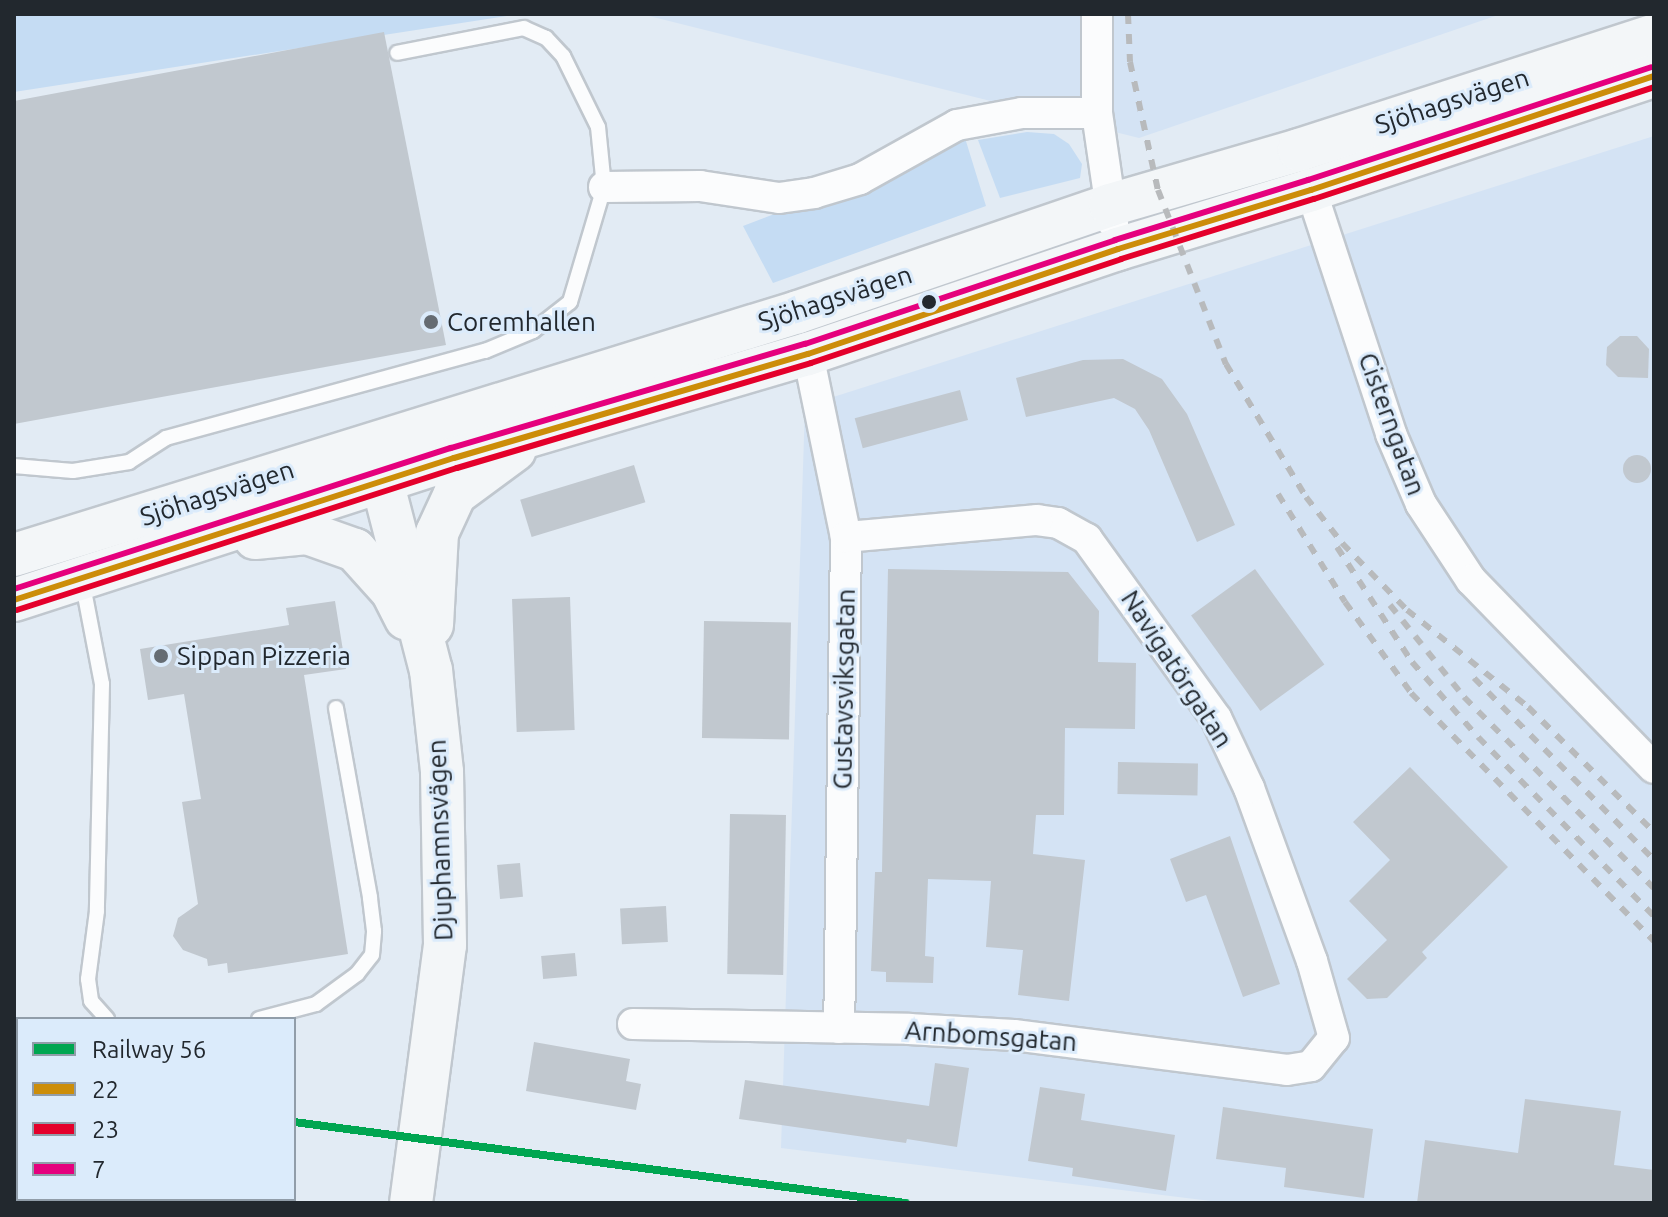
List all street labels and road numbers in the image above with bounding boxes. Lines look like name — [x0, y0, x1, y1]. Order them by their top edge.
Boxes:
street label: Sjöhagsvägen — [1371, 61, 1533, 141]
street label: Sjöhagsvägen — [754, 258, 916, 338]
street label: Cisterngatan — [1352, 348, 1432, 500]
street label: Sjöhagsvägen — [136, 453, 298, 533]
street label: Navigatörgatan — [1115, 585, 1239, 753]
street label: Gustavsviksgatan — [827, 588, 861, 790]
street label: Djuphamnsvägen — [421, 739, 459, 941]
street label: Arnbomsgatan — [904, 1014, 1078, 1058]

